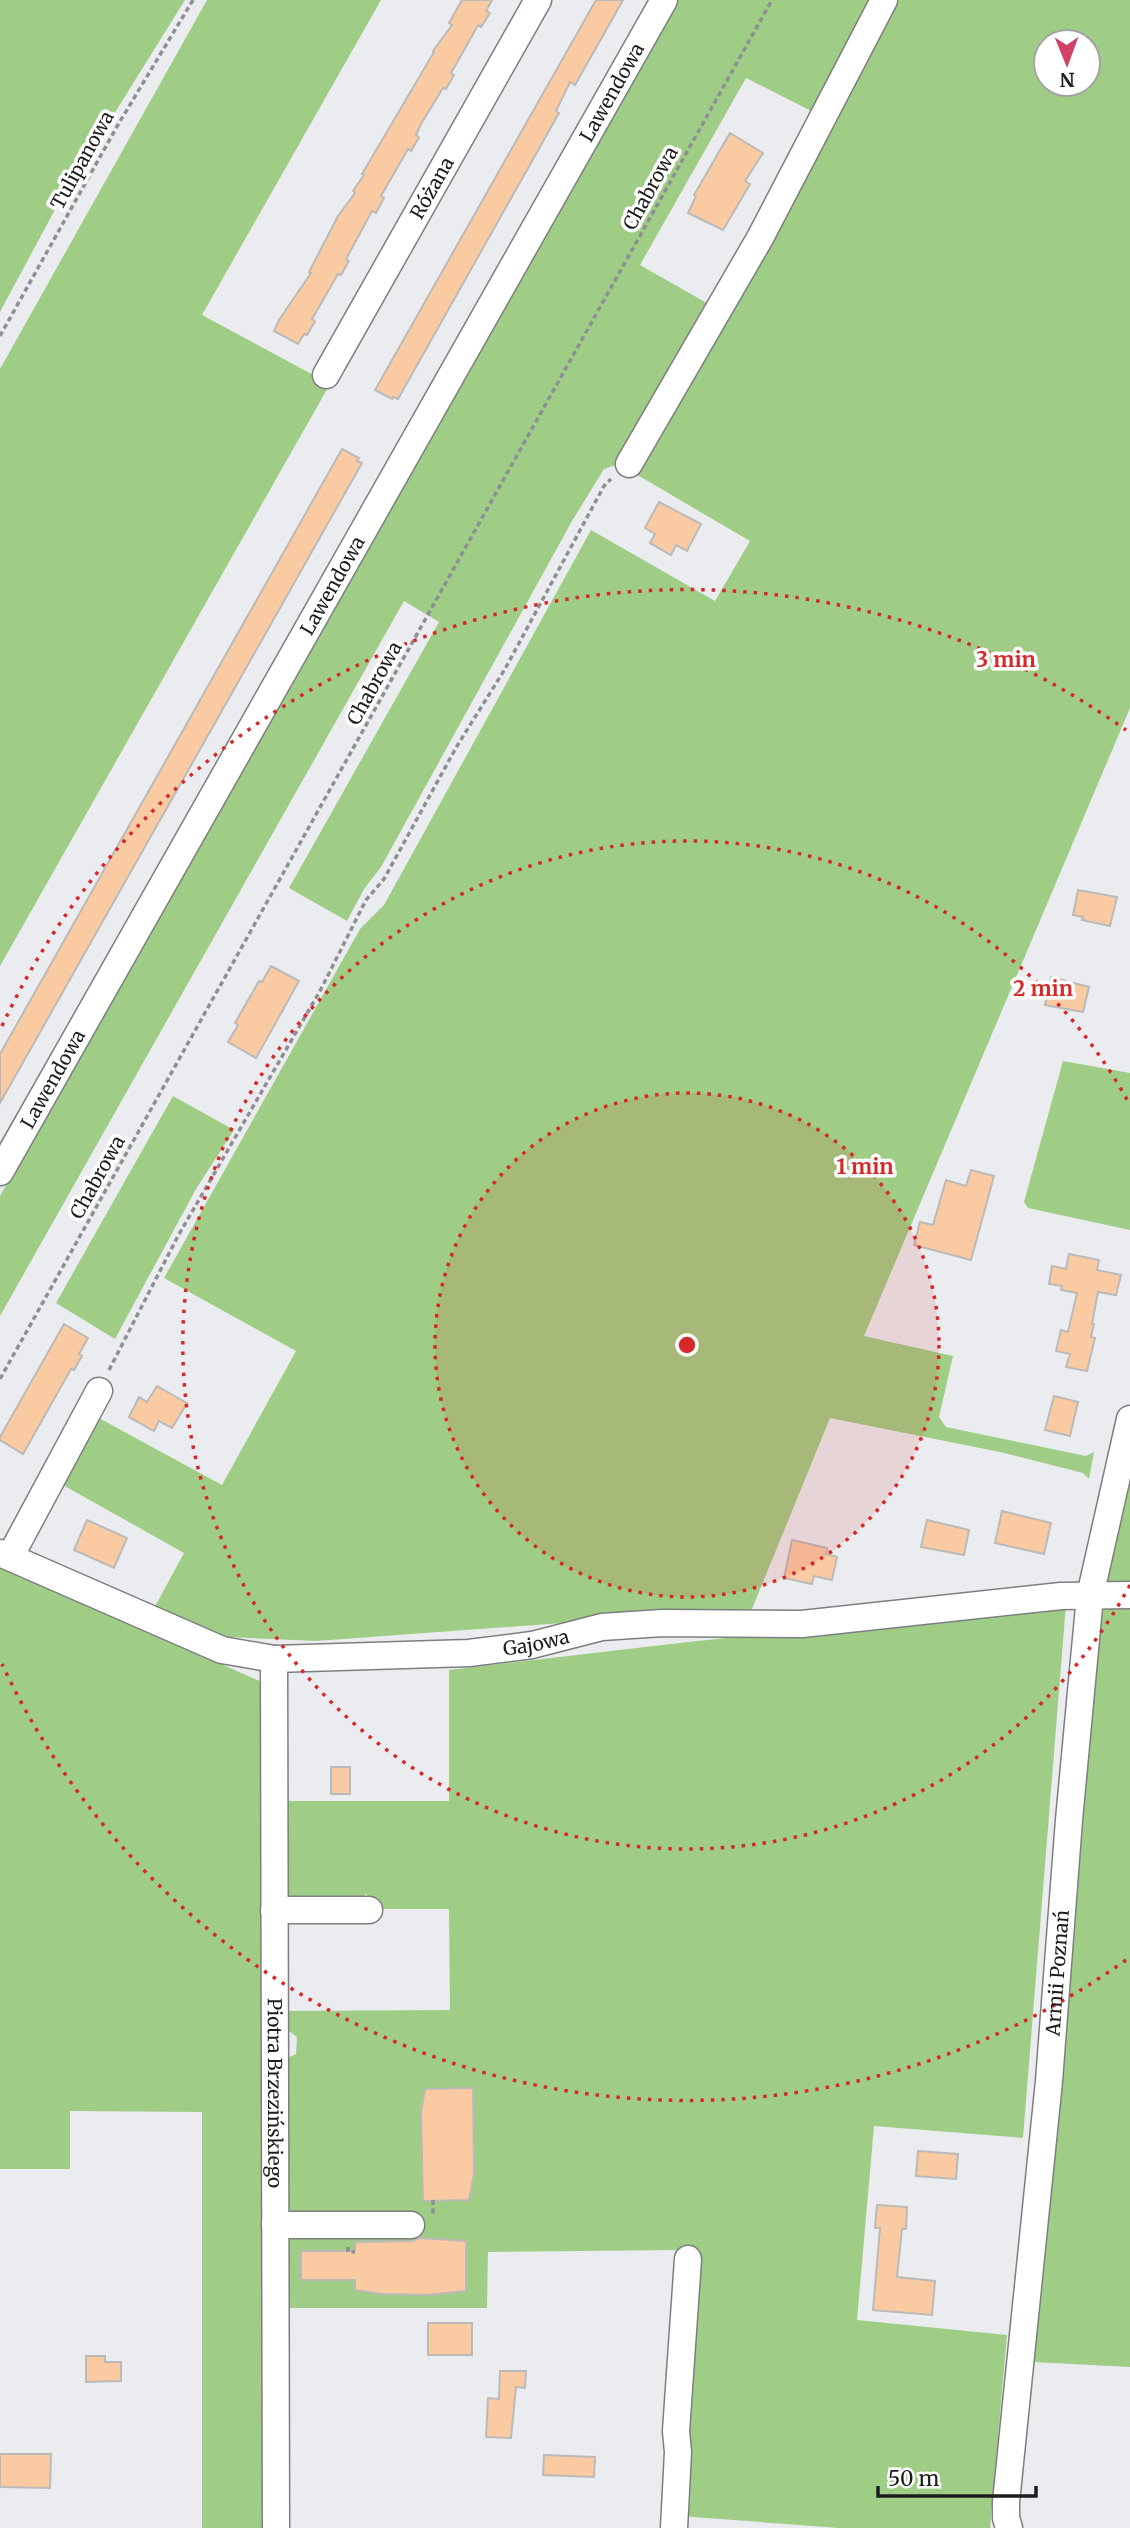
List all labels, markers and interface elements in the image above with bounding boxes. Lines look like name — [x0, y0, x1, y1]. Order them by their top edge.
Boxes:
north arrow — [1032, 28, 1102, 98]
street label: Lawendowa — [574, 39, 649, 146]
text: N — [1060, 68, 1075, 92]
street label: Tulipanowa — [45, 107, 119, 213]
street label: Chabrowa — [617, 142, 683, 234]
street label: Różana — [405, 152, 459, 223]
street label: Lawendowa — [295, 532, 370, 639]
street label: Chabrowa — [341, 637, 407, 729]
text: 3 min — [976, 646, 1036, 673]
text: 2 min — [1013, 975, 1073, 1002]
street label: Lawendowa — [15, 1025, 90, 1133]
street label: Chabrowa — [64, 1131, 130, 1223]
text: 1 min — [836, 1153, 894, 1180]
centre of rings — [675, 1333, 699, 1357]
street label: Gajowa — [502, 1624, 572, 1661]
street label: Armii Poznań — [1040, 1909, 1074, 2038]
street label: Piotra Brzezińskiego — [263, 1998, 287, 2188]
scale bar — [878, 2454, 1036, 2498]
text: 50 m — [888, 2465, 939, 2492]

